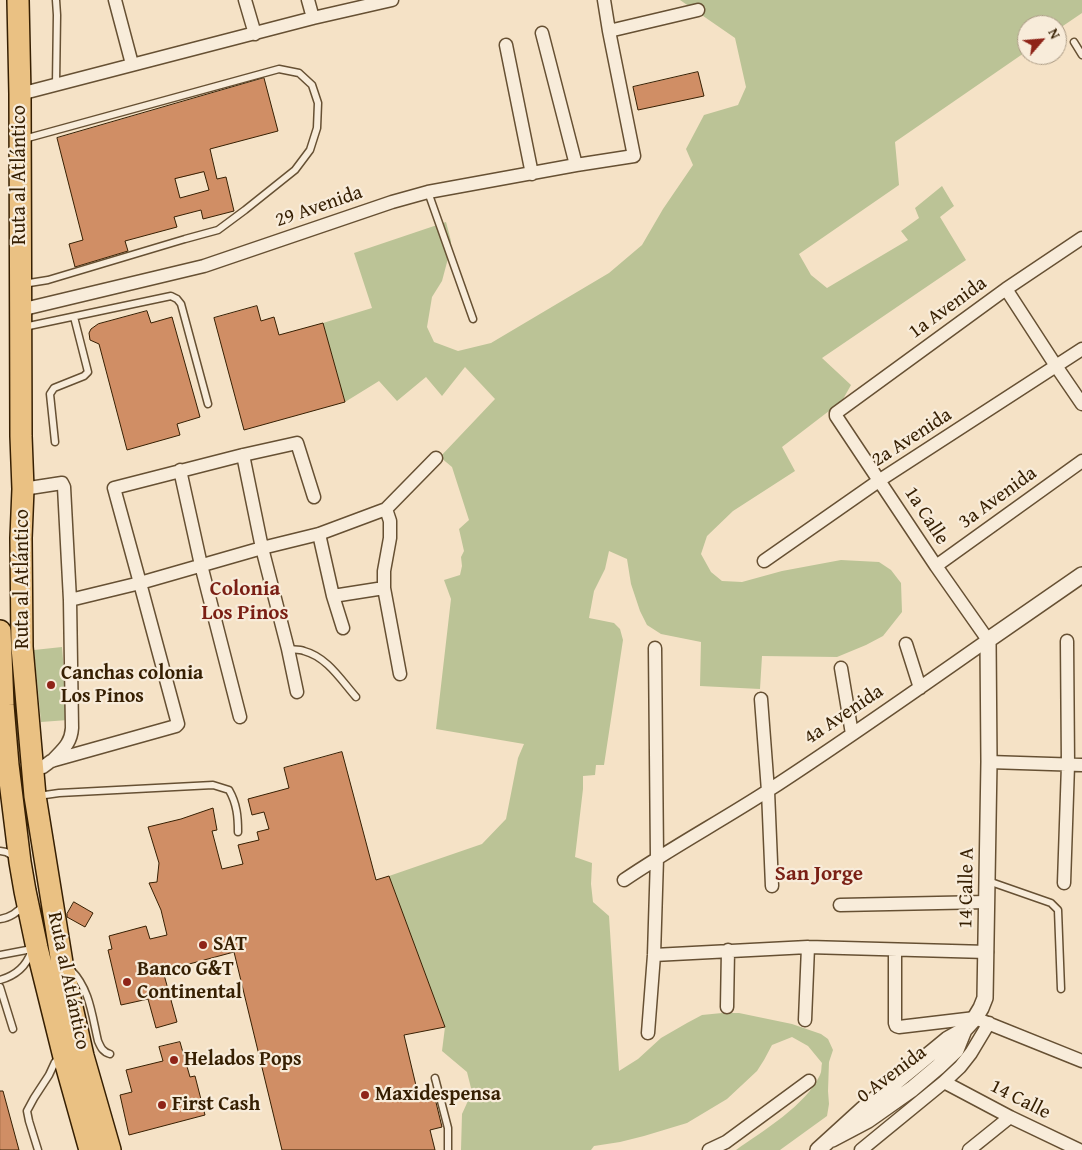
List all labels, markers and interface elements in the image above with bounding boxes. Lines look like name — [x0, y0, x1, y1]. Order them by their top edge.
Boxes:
north arrow — [1017, 15, 1067, 65]
text: N — [1043, 25, 1066, 42]
street label: Ruta al Atlántico — [8, 105, 32, 245]
street label: 29 Avenida — [272, 181, 366, 233]
street label: 1a Avenida — [904, 272, 992, 344]
street label: 2a Avenida — [868, 403, 956, 473]
street label: 3a Avenida — [954, 462, 1042, 534]
street label: 1a Calle — [898, 482, 954, 550]
street label: Ruta al Atlántico — [11, 509, 35, 649]
district label: Colonia Los Pinos — [201, 577, 289, 627]
place label: Canchas colonia Los Pinos — [61, 662, 203, 709]
marker: Canchas colonia Los Pinos — [45, 679, 57, 691]
street label: 4a Avenida — [800, 680, 888, 750]
street label: 14 Calle A — [954, 847, 980, 929]
district label: San Jorge — [775, 862, 863, 888]
street label: Ruta al Atlántico — [42, 910, 94, 1052]
place label: SAT — [213, 933, 247, 957]
marker: SAT — [197, 939, 209, 951]
place label: Banco G&T Continental — [137, 958, 242, 1005]
marker: Banco G&T Continental — [121, 976, 133, 988]
street label: 0 Avenida — [852, 1041, 932, 1109]
place label: Helados Pops — [184, 1048, 302, 1072]
marker: Helados Pops — [168, 1054, 180, 1066]
street label: 14 Calle — [986, 1075, 1054, 1125]
place label: Maxidespensa — [375, 1083, 501, 1107]
marker: Maxidespensa — [359, 1089, 371, 1101]
place label: First Cash — [172, 1093, 260, 1117]
marker: First Cash — [156, 1099, 168, 1111]

